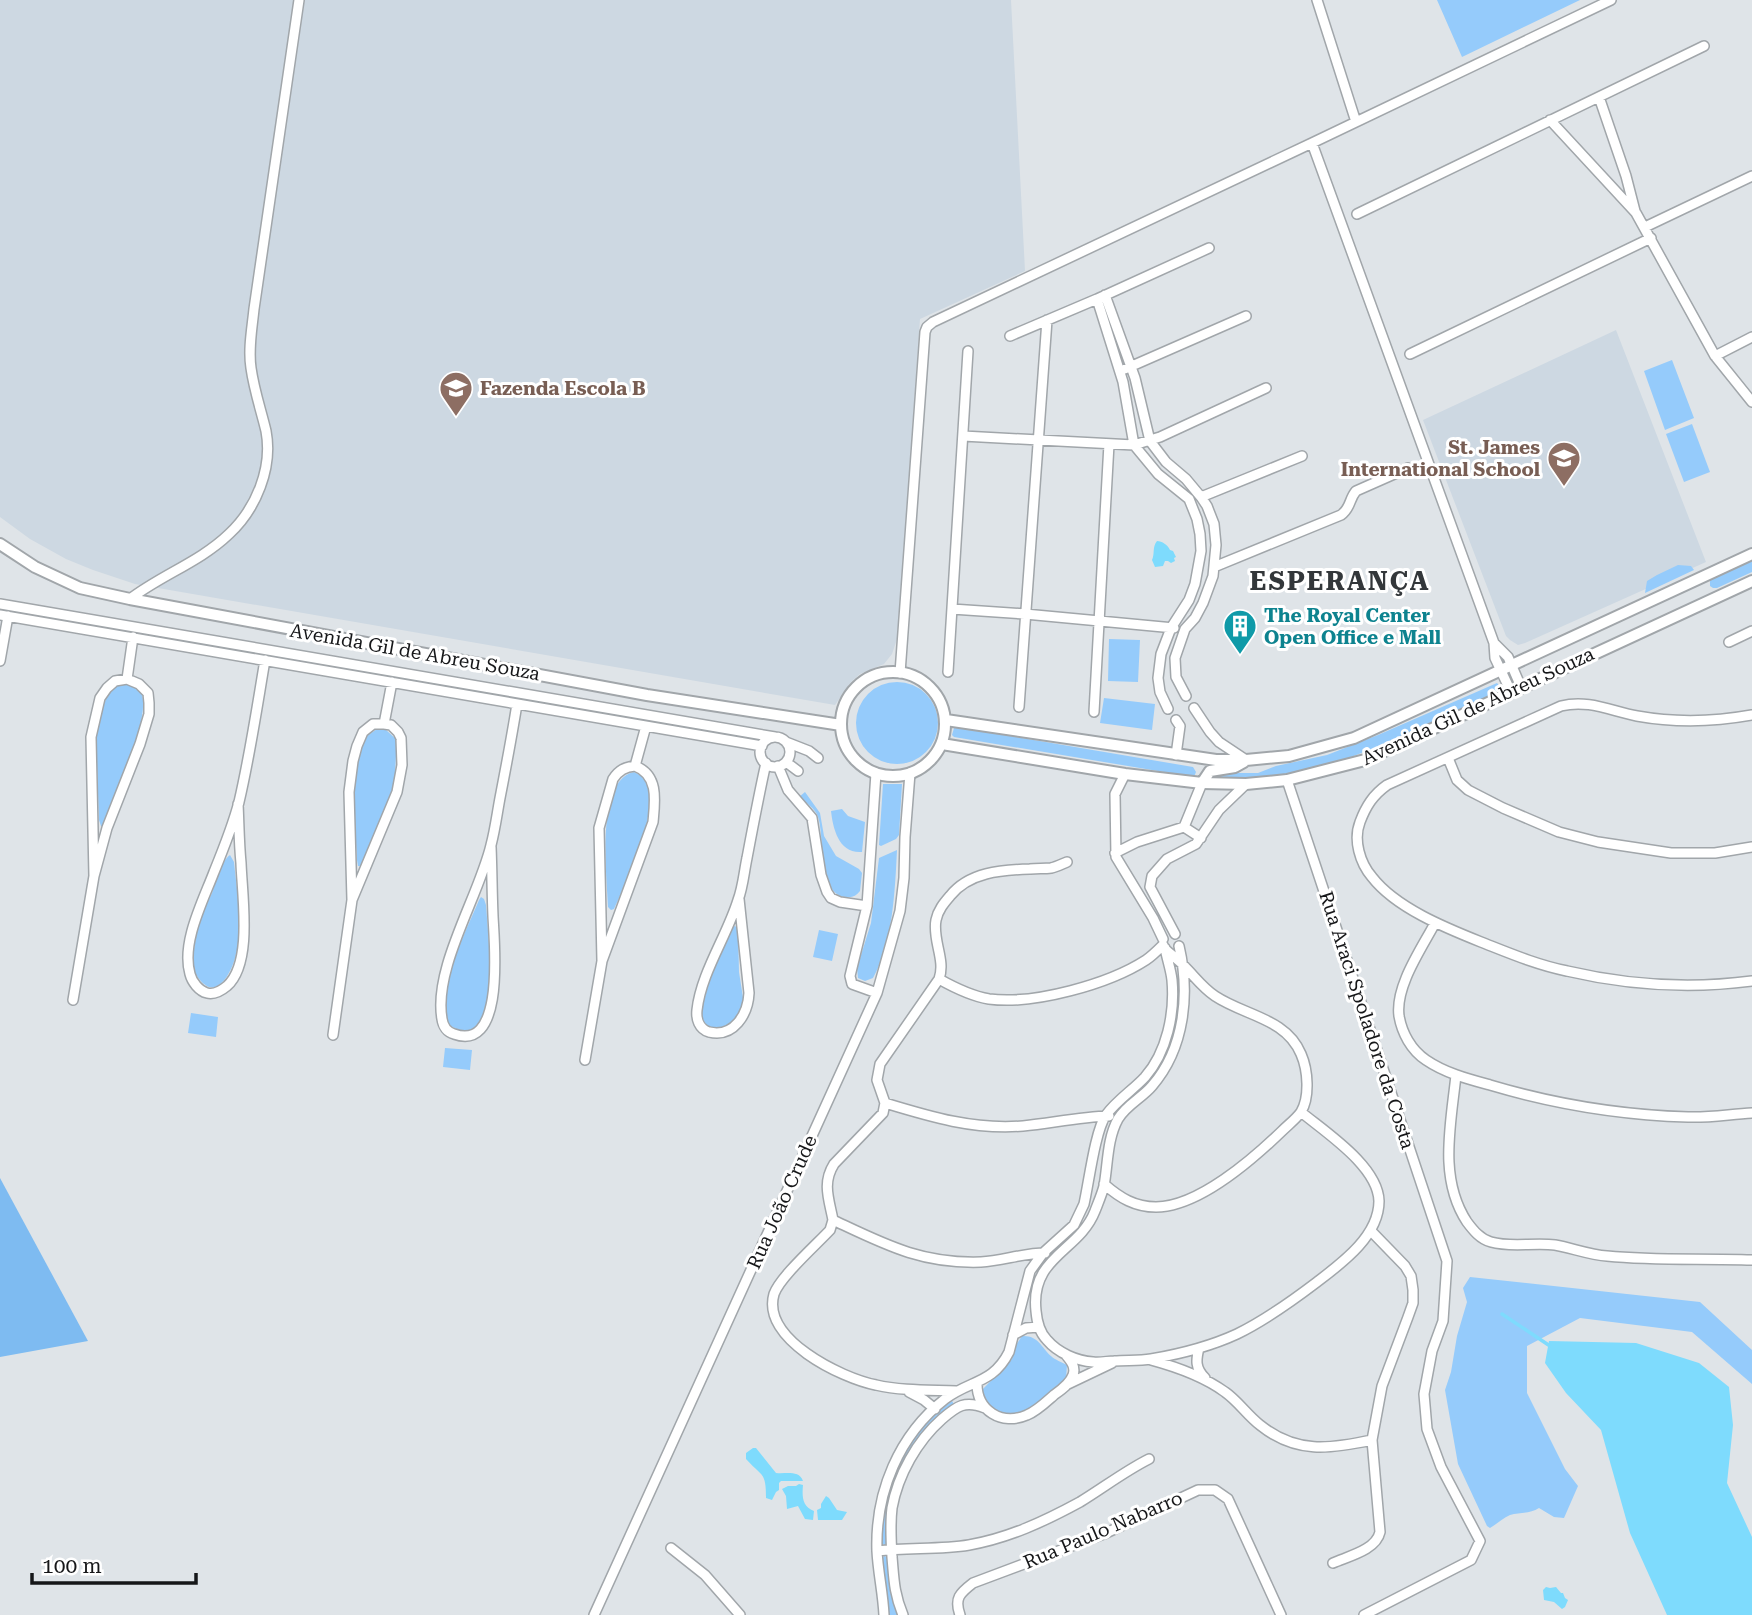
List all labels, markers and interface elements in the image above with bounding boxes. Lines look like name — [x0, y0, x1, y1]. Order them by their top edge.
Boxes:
school or university icon: Fazenda Escola B — [437, 369, 475, 418]
place label: Fazenda Escola B — [480, 377, 646, 400]
place label: St. James International School — [1341, 436, 1540, 481]
school or university icon: St. James International School — [1545, 439, 1583, 488]
district label: ESPERANÇA — [1249, 566, 1431, 596]
place label: The Royal Center Open Office e Mall — [1264, 604, 1441, 649]
building icon: The Royal Center Open Office e Mall — [1221, 607, 1259, 656]
street label: Avenida Gil de Abreu Souza — [288, 619, 543, 685]
street label: Avenida Gil de Abreu Souza — [1358, 642, 1598, 770]
street label: Rua Araci Spoladore da Costa — [1314, 888, 1420, 1153]
street label: Rua João Crude — [742, 1131, 822, 1273]
street label: Rua Paulo Nabarro — [1020, 1486, 1186, 1574]
scale bar — [32, 1542, 196, 1586]
text: 100 m — [42, 1554, 102, 1578]

